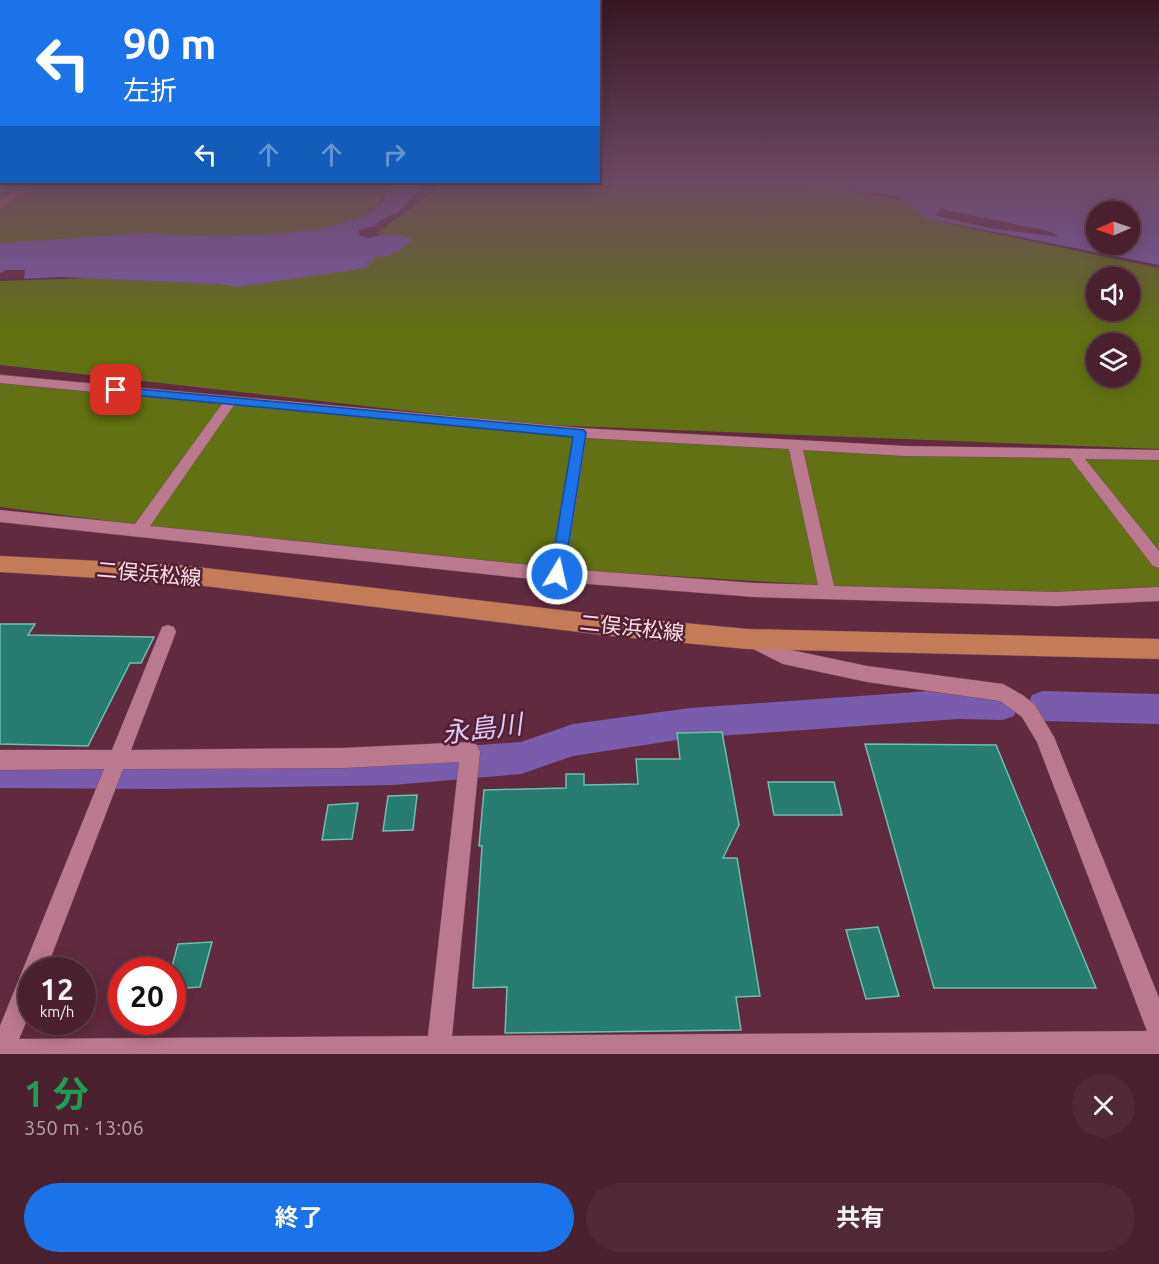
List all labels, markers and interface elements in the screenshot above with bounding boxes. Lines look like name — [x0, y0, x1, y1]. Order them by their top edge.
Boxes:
text: 90 m — [123, 20, 217, 67]
icon: left — [24, 24, 102, 102]
text: 左折 — [123, 75, 177, 105]
icon: left — [189, 138, 222, 171]
icon: ahead — [252, 138, 285, 171]
icon: ahead — [315, 138, 348, 171]
icon: right — [378, 138, 411, 171]
north arrow — [1086, 201, 1140, 255]
map controls — [1086, 201, 1140, 387]
button: sound — [1086, 267, 1140, 321]
button: layers — [1086, 333, 1140, 387]
pin — [90, 364, 141, 415]
icon: arrive — [99, 373, 132, 406]
position arrow — [525, 542, 589, 606]
street label: 二俣浜松線 — [96, 556, 202, 590]
street label: 二俣浜松線 — [579, 610, 685, 644]
water label: 永島川 — [440, 708, 527, 748]
speed limit sign: 20 — [108, 957, 186, 1035]
text: 12 — [40, 972, 74, 1006]
text: km/h — [40, 1003, 74, 1020]
text: 1 分 — [24, 1073, 89, 1114]
button: close — [1072, 1074, 1135, 1137]
text: 350 m · 13:06 — [24, 1116, 144, 1139]
button: 終了 — [24, 1183, 574, 1252]
button: 共有 — [586, 1183, 1135, 1252]

